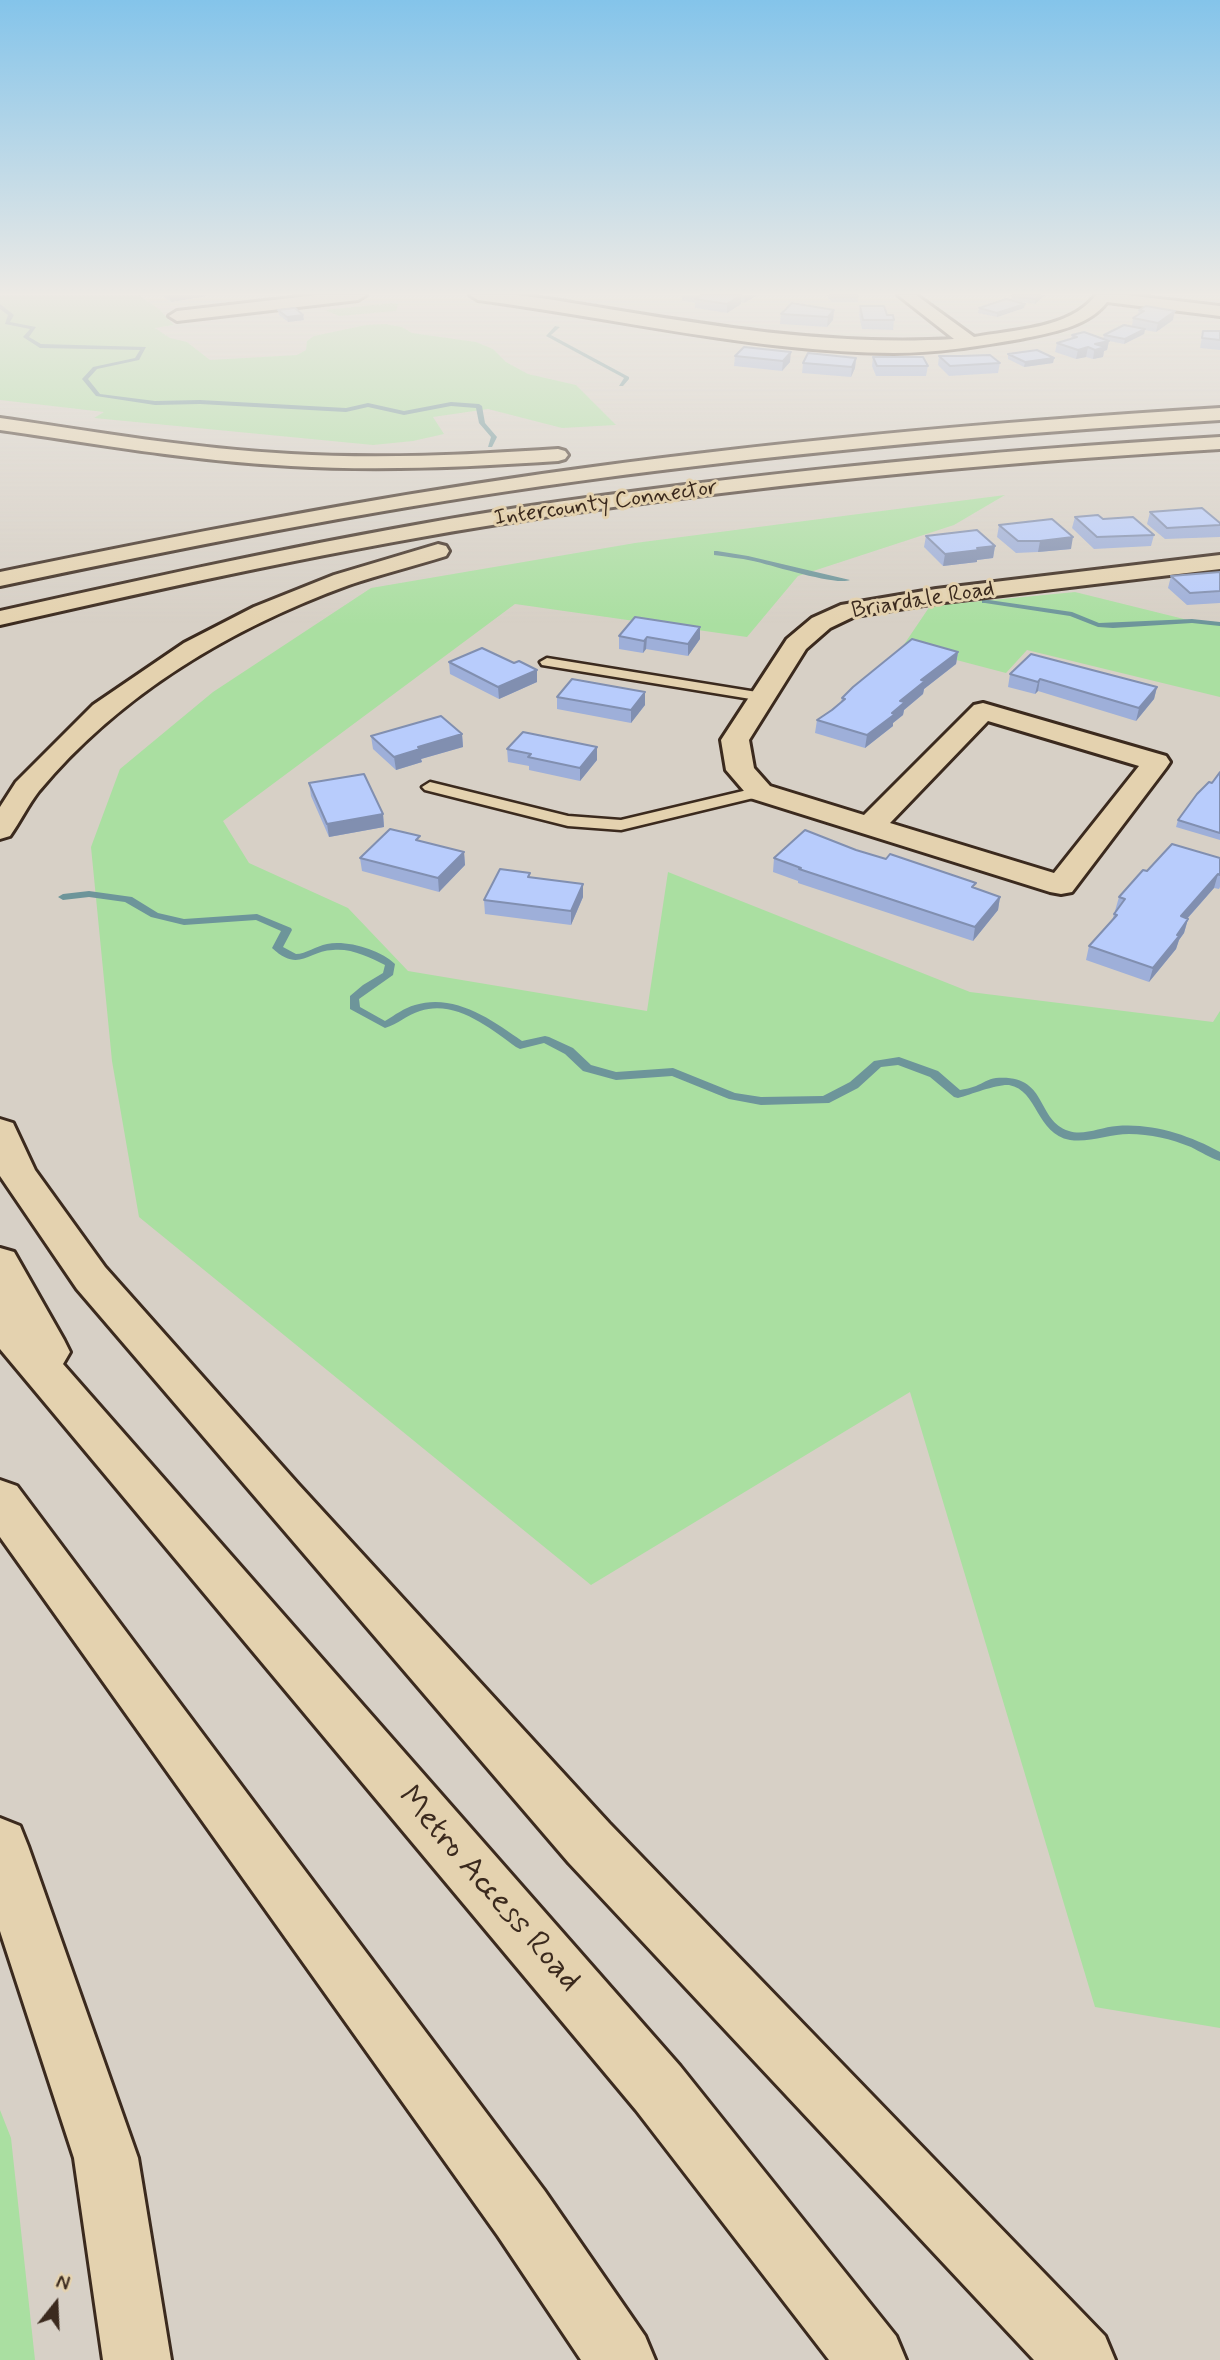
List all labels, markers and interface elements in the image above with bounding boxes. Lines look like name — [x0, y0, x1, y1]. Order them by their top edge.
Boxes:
street label: Intercounty Connector — [492, 475, 720, 533]
street label: Briardale Road — [850, 576, 996, 626]
street label: Metro Access Road — [388, 1779, 588, 2001]
north arrow — [21, 2269, 91, 2339]
text: N — [53, 2270, 73, 2297]

